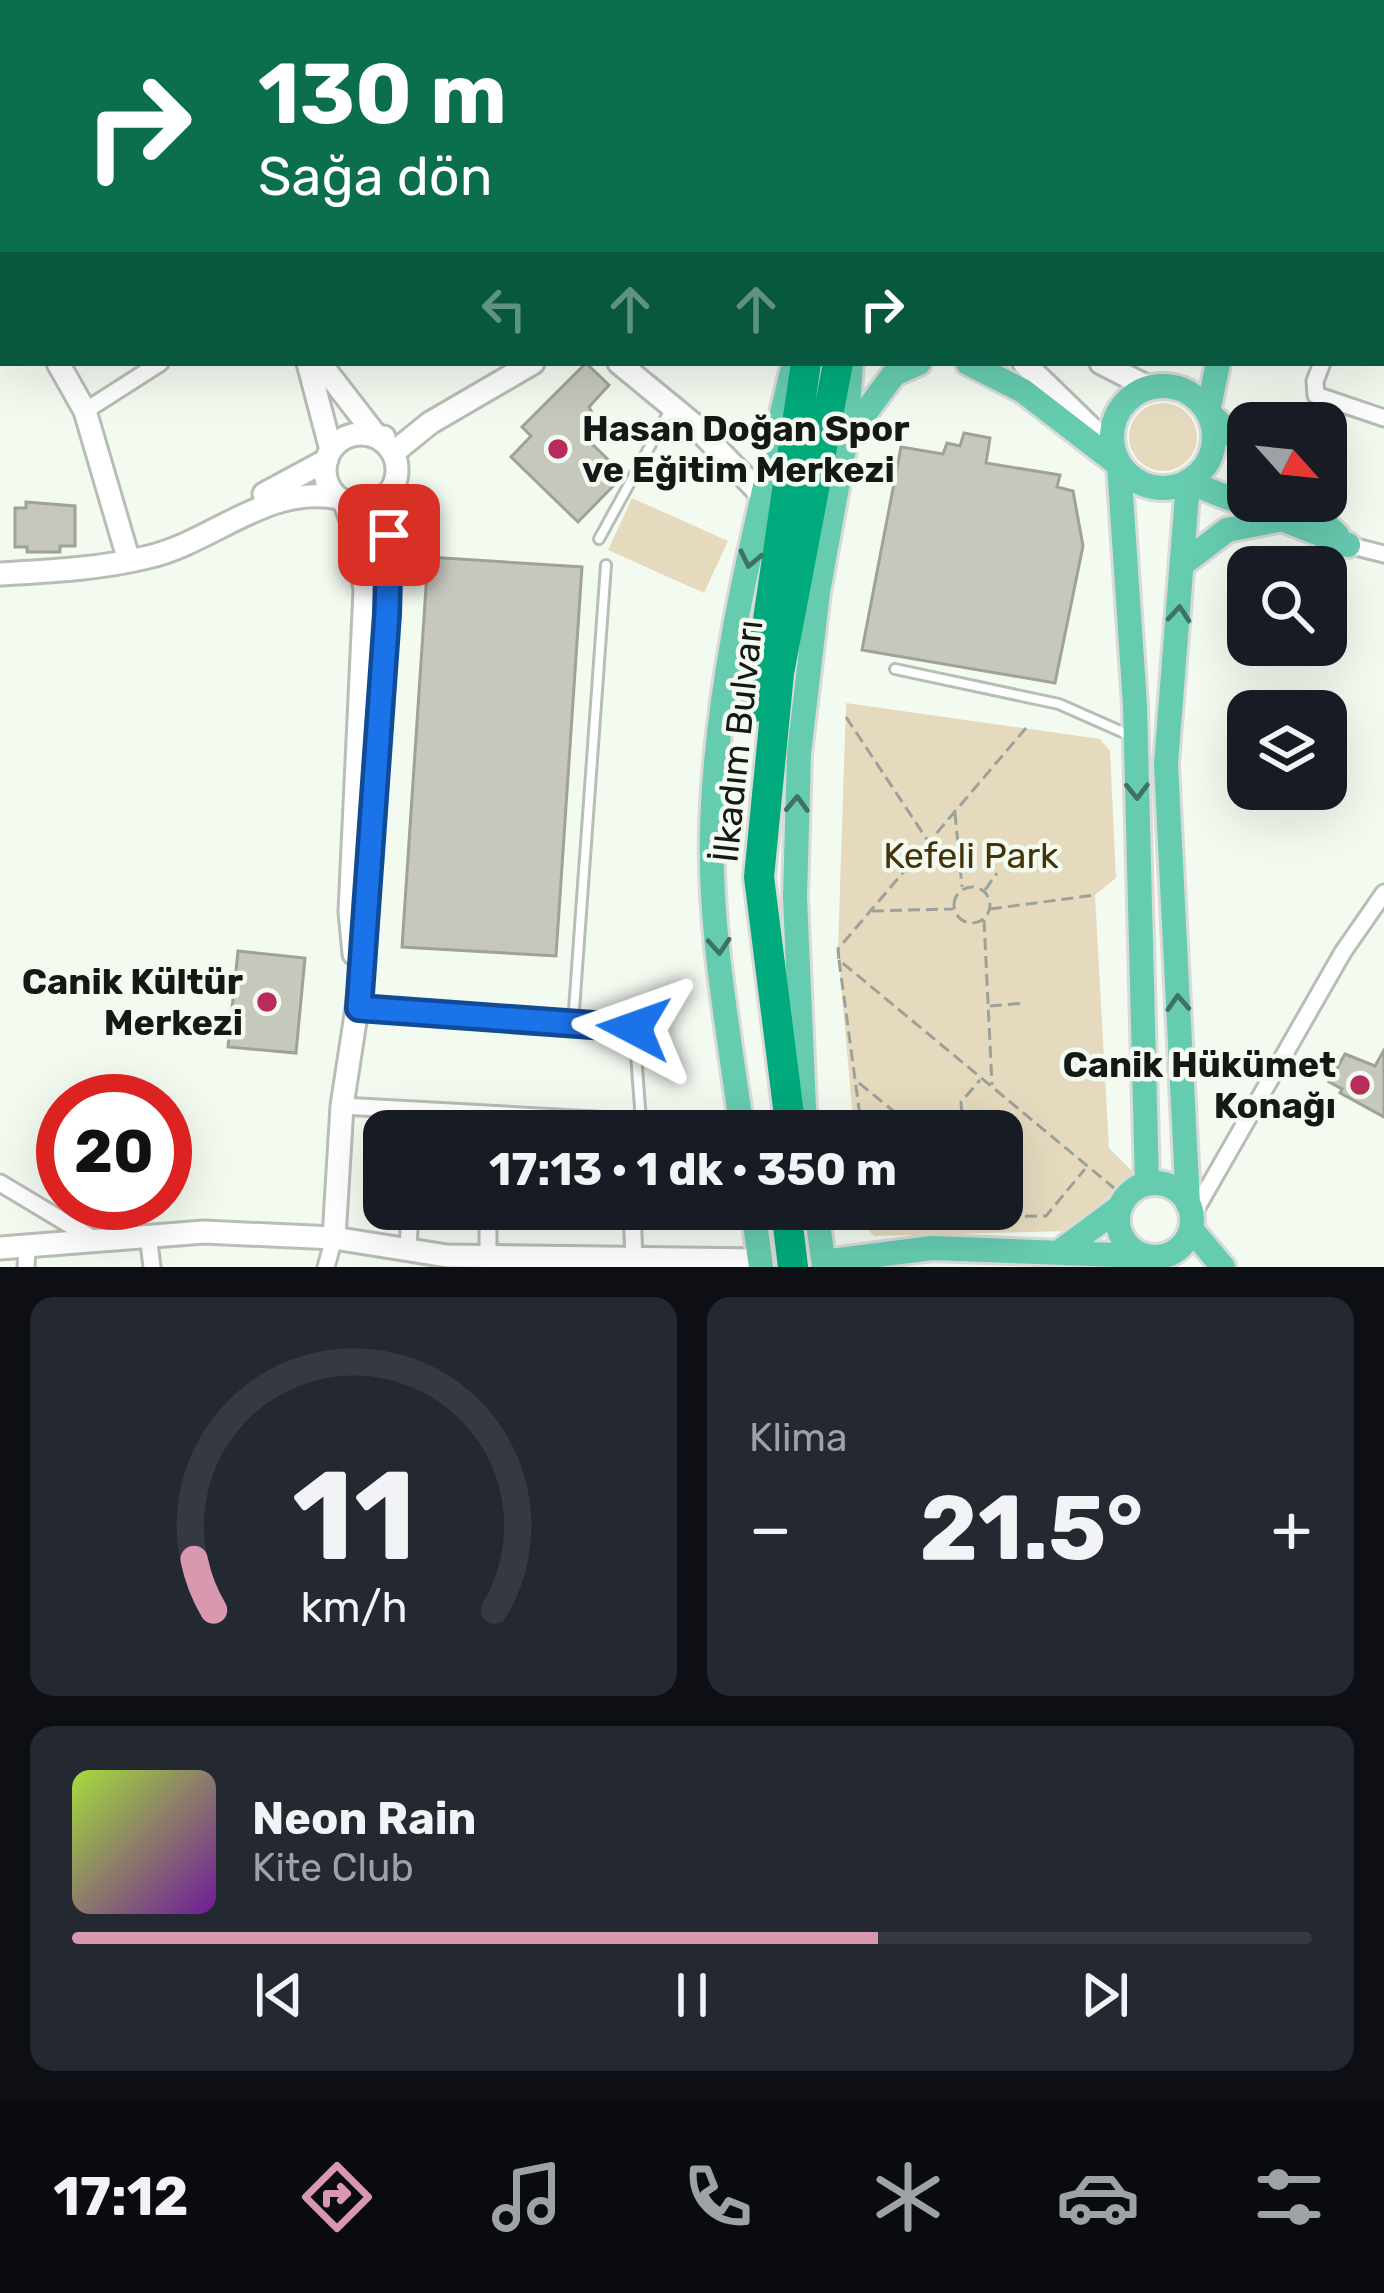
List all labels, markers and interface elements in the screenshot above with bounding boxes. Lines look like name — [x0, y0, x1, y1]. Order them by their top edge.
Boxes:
text: 130 m — [258, 44, 507, 144]
icon: right — [60, 48, 216, 204]
text: Sağa dön — [258, 145, 493, 209]
icon: left — [471, 276, 537, 342]
icon: ahead — [597, 276, 663, 342]
icon: ahead — [723, 276, 789, 342]
icon: right — [849, 276, 915, 342]
north arrow — [1227, 402, 1347, 522]
map controls — [1227, 402, 1347, 810]
place label: Hasan Doğan Spor ve Eğitim Merkezi — [582, 407, 910, 491]
marker: Hasan Doğan Spor ve Eğitim Merkezi — [545, 436, 571, 462]
pin — [338, 484, 440, 586]
icon: arrive — [356, 502, 422, 568]
button: search — [1227, 546, 1347, 666]
one-way arrow — [738, 549, 764, 569]
one-way arrow — [1166, 604, 1191, 623]
street label: İlkadım Bulvarı — [703, 618, 772, 864]
button: layers — [1227, 690, 1347, 810]
one-way arrow — [1123, 782, 1149, 801]
one-way arrow — [784, 794, 810, 813]
park label: Kefeli Park — [883, 834, 1059, 877]
one-way arrow — [706, 937, 732, 956]
place label: Canik Kültür Merkezi — [22, 960, 243, 1044]
position arrow — [571, 965, 697, 1091]
marker: Canik Kültür Merkezi — [254, 989, 280, 1015]
one-way arrow — [1165, 994, 1191, 1012]
place label: Canik Hükümet Konağı — [1062, 1043, 1336, 1127]
marker: Canik Hükümet Konağı — [1347, 1072, 1373, 1098]
speed limit sign: 20 — [36, 1074, 192, 1230]
text: 17:13 · 1 dk · 350 m — [489, 1143, 897, 1196]
text: Klima — [749, 1415, 848, 1461]
text: 11 — [291, 1442, 416, 1590]
text: 21.5° — [919, 1475, 1143, 1582]
text: − — [749, 1489, 792, 1568]
text: + — [1271, 1489, 1312, 1568]
text: km/h — [300, 1581, 407, 1632]
text: Neon Rain — [252, 1792, 477, 1845]
text: Kite Club — [252, 1845, 414, 1891]
icon: previous — [246, 1962, 312, 2028]
icon: pause — [659, 1962, 725, 2028]
icon: next — [1072, 1962, 1138, 2028]
icon: directions — [295, 2155, 379, 2239]
icon: music — [485, 2155, 569, 2239]
icon: phone — [676, 2155, 760, 2239]
icon: climate — [866, 2155, 950, 2239]
icon: car — [1056, 2155, 1140, 2239]
icon: filters — [1247, 2155, 1331, 2239]
text: 17:12 — [53, 2165, 189, 2229]

